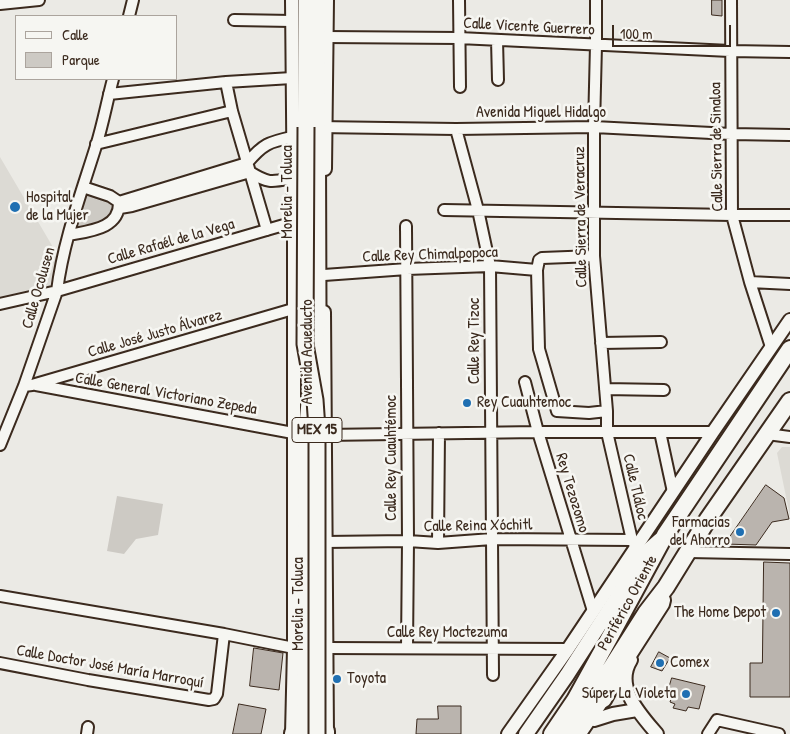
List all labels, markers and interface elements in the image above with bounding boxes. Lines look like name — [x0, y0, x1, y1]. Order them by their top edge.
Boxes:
street label: Calle Vicente Guerrero — [463, 14, 595, 40]
legend — [15, 15, 178, 80]
scale bar — [615, 15, 734, 47]
text: 100 m — [620, 23, 653, 44]
text: Calle — [62, 24, 89, 45]
text: Parque — [62, 49, 100, 70]
street label: Calle Sierra de Sinaloa — [706, 82, 728, 212]
street label: Avenida Miguel Hidalgo — [476, 103, 606, 123]
street label: Morelia - Toluca — [278, 145, 298, 239]
street label: Calle Sierra de Veracruz — [570, 146, 592, 288]
place label: Hospital de la Mujer — [26, 188, 89, 226]
marker: Hospital de la Mujer — [8, 200, 22, 214]
street label: Calle Rafaél de la Vega — [105, 215, 237, 269]
street label: Calle Rey Chimalpopoca — [362, 243, 498, 267]
street label: Calle Ocolusen — [18, 245, 60, 331]
street label: Calle Rey Tizoc — [465, 298, 485, 384]
street label: Avenida Acueducto — [298, 299, 318, 405]
street label: Calle José Justo Álvarez — [86, 306, 224, 362]
street label: Calle General Victoriano Zepeda — [74, 369, 258, 419]
place label: Rey Cuauhtemoc — [477, 393, 571, 413]
street label: Calle Rey Cuauhtémoc — [382, 395, 402, 521]
marker: Rey Cuauhtemoc — [461, 397, 473, 409]
road number: MEX 15 — [292, 418, 342, 442]
street label: Rey Tezozomo — [551, 451, 593, 535]
street label: Calle Tláloc — [618, 452, 652, 522]
place label: Farmacias del Ahorro — [670, 513, 730, 551]
street label: Calle Reina Xóchitl — [423, 515, 533, 537]
marker: Farmacias del Ahorro — [734, 526, 746, 538]
street label: Periférico Oriente — [594, 552, 662, 654]
street label: Morelia - Toluca — [289, 557, 309, 651]
place label: The Home Depot — [674, 603, 766, 623]
marker: The Home Depot — [770, 607, 782, 619]
street label: Calle Rey Moctezuma — [387, 623, 507, 643]
street label: Calle Doctor José María Marroquí — [15, 641, 205, 693]
place label: Comex — [670, 653, 710, 673]
marker: Comex — [654, 657, 666, 669]
place label: Toyota — [347, 669, 386, 689]
marker: Toyota — [331, 673, 343, 685]
place label: Súper La Violeta — [582, 684, 676, 704]
marker: Súper La Violeta — [680, 688, 692, 700]

